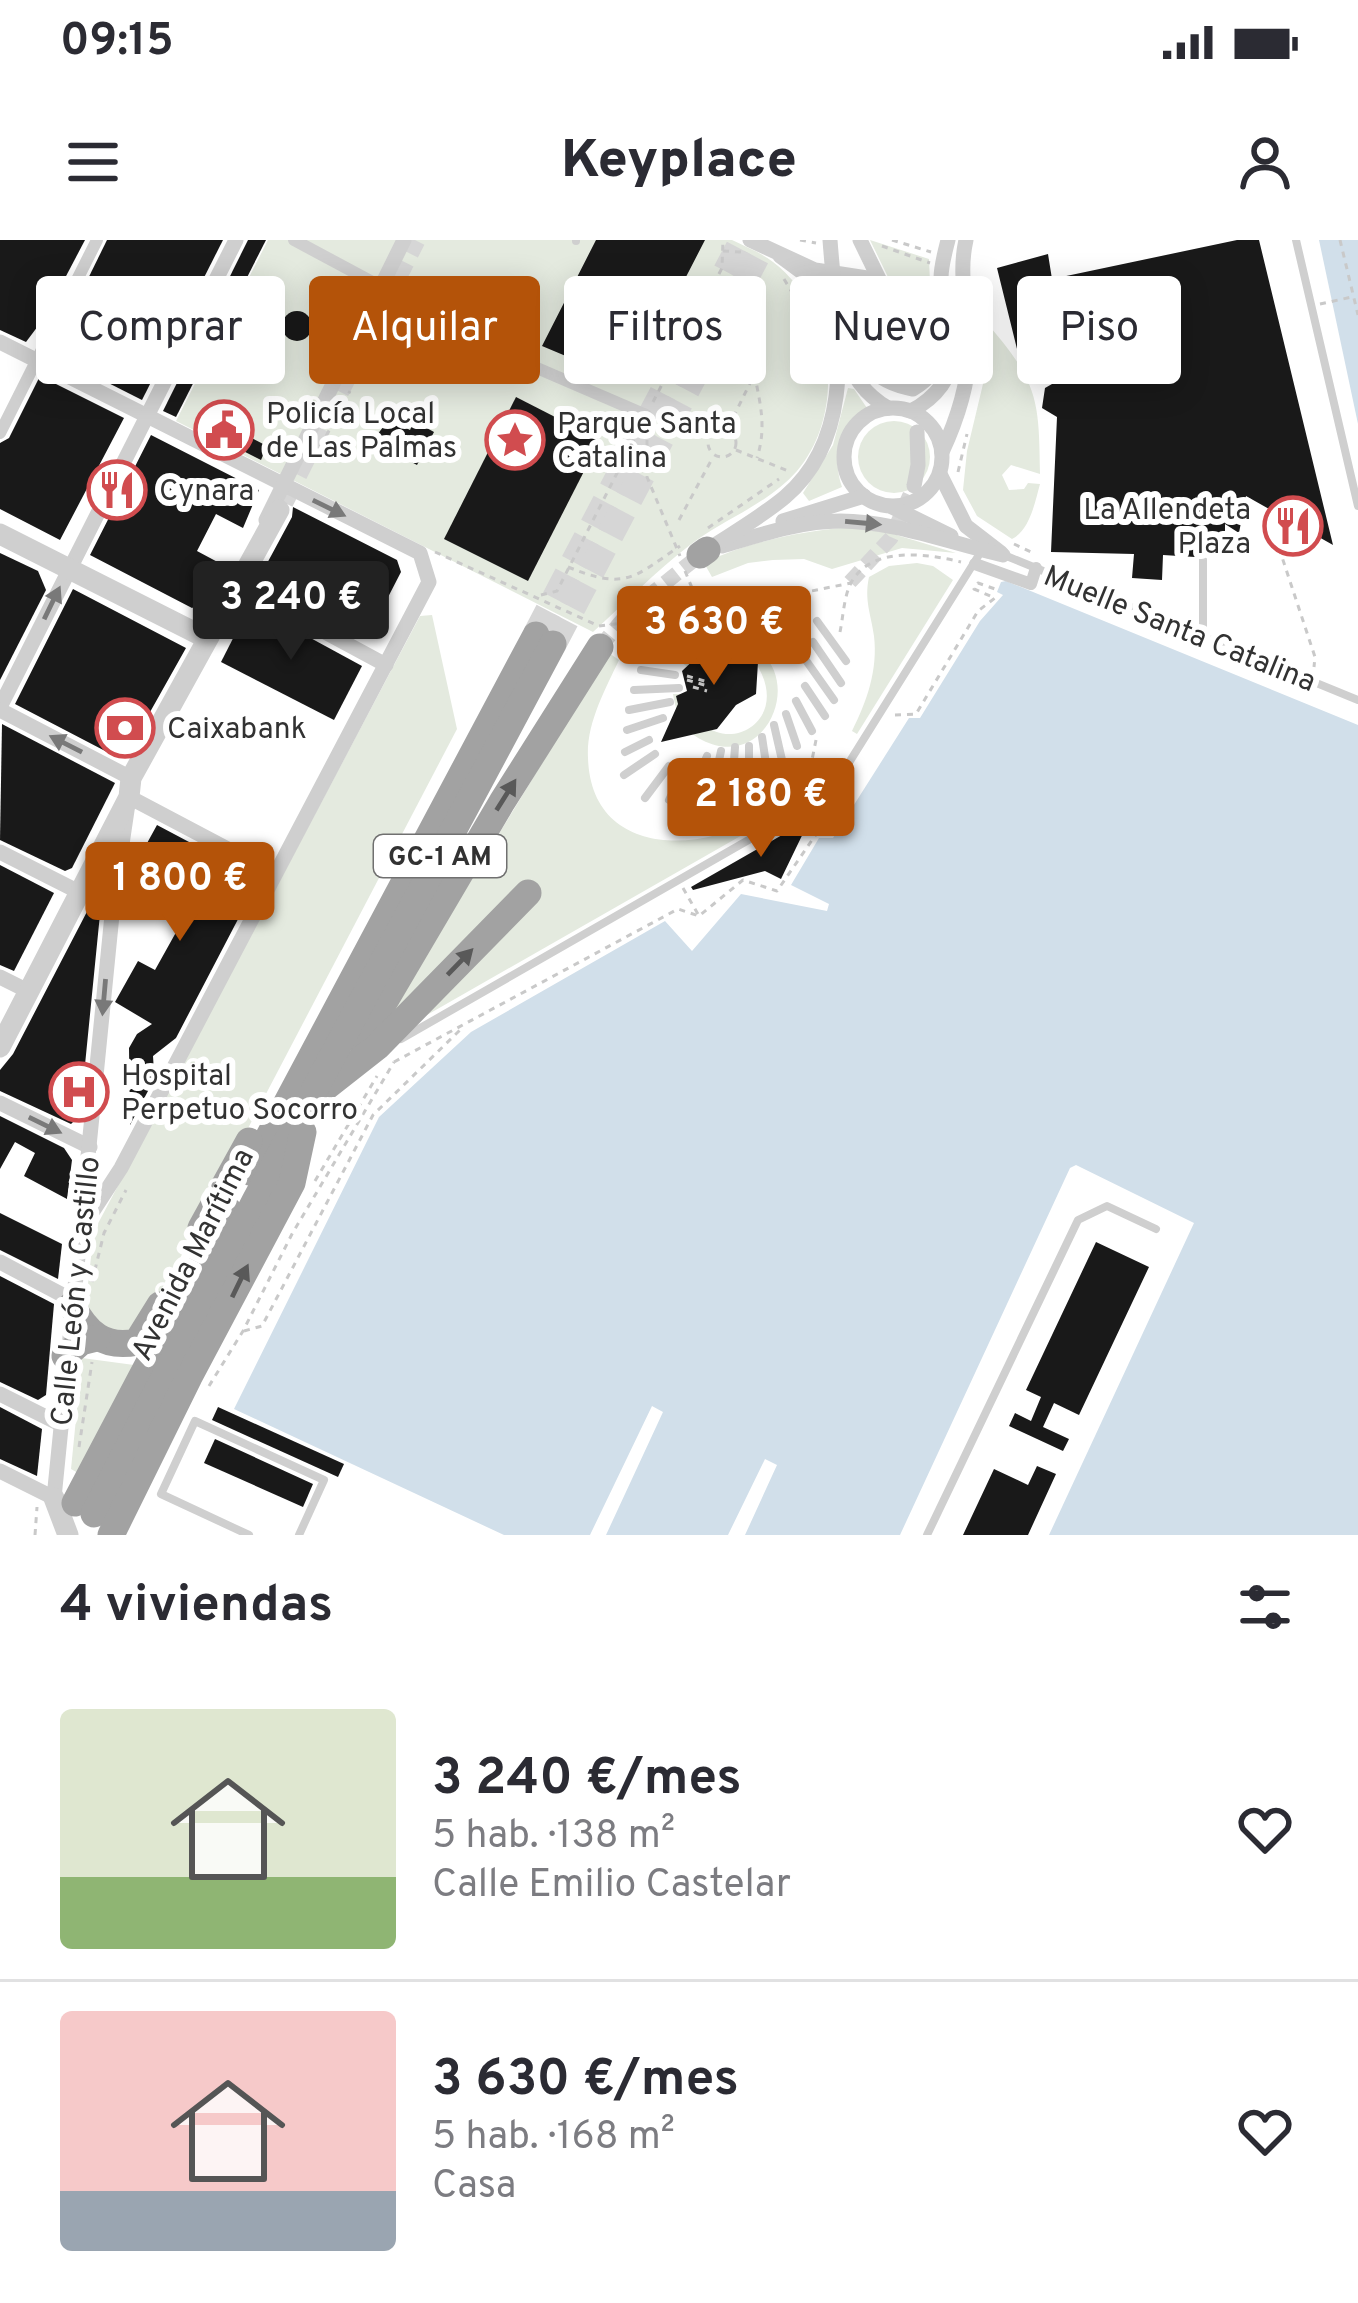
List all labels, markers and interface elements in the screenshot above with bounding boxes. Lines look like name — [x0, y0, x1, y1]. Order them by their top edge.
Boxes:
text: 09:15 — [60, 14, 174, 71]
text: Keyplace — [561, 128, 797, 197]
icon: menu — [60, 129, 126, 195]
icon: person — [1232, 129, 1298, 195]
chip: Comprar — [36, 276, 285, 384]
chip: Alquilar — [309, 276, 540, 384]
chip: Filtros — [564, 276, 766, 384]
chip: Nuevo — [790, 276, 993, 384]
chip: Piso — [1017, 276, 1181, 384]
place label: Policía Local de Las Palmas — [266, 397, 457, 468]
public building icon: Policía Local de Las Palmas — [193, 399, 255, 461]
place label: Parque Santa Catalina — [557, 407, 737, 478]
place icon: Parque Santa Catalina — [484, 409, 546, 471]
restaurant icon: Cynara — [86, 459, 148, 521]
place label: Cynara — [159, 474, 254, 511]
place label: La Allendeta Plaza — [1083, 493, 1251, 564]
restaurant icon: La Allendeta Plaza — [1262, 495, 1324, 557]
one-way arrow — [312, 498, 347, 518]
one-way arrow — [845, 514, 882, 533]
street label: Muelle Santa Catalina — [1038, 559, 1321, 702]
pin: 3 240 € — [180, 561, 402, 663]
text: 3 240 € — [220, 575, 362, 624]
one-way arrow — [42, 585, 62, 620]
pin: 3 630 € — [603, 586, 825, 688]
text: 3 630 € — [644, 600, 784, 649]
bank icon: Caixabank — [94, 697, 156, 759]
place label: Caixabank — [167, 712, 307, 749]
one-way arrow — [48, 734, 83, 754]
pin: 2 180 € — [650, 758, 872, 860]
text: 2 180 € — [694, 772, 828, 821]
one-way arrow — [495, 778, 516, 812]
road number: GC-1 AM — [374, 835, 506, 877]
pin: 1 800 € — [69, 842, 291, 944]
text: 1 800 € — [112, 856, 248, 905]
one-way arrow — [446, 947, 474, 976]
one-way arrow — [94, 978, 113, 1016]
place label: Hospital Perpetuo Socorro — [121, 1059, 358, 1130]
hospital icon: Hospital Perpetuo Socorro — [48, 1061, 110, 1123]
one-way arrow — [28, 1115, 63, 1135]
street label: Avenida Marítima — [125, 1143, 264, 1367]
street label: Calle León y Castillo — [45, 1155, 110, 1428]
one-way arrow — [230, 1264, 250, 1298]
icon: filters — [1232, 1574, 1298, 1640]
text: 4 viviendas — [60, 1575, 333, 1640]
text: 3 240 €/mes — [432, 1748, 742, 1813]
icon: home — [156, 1757, 300, 1901]
icon: heart — [1232, 1796, 1298, 1862]
text: 5 hab. · 138 m² — [432, 1813, 675, 1862]
text: Calle Emilio Castelar — [432, 1862, 791, 1911]
text: 3 630 €/mes — [432, 2049, 739, 2114]
icon: home — [156, 2059, 300, 2203]
icon: heart — [1232, 2098, 1298, 2164]
text: 5 hab. · 168 m² — [432, 2114, 675, 2163]
text: Casa — [432, 2163, 516, 2212]

